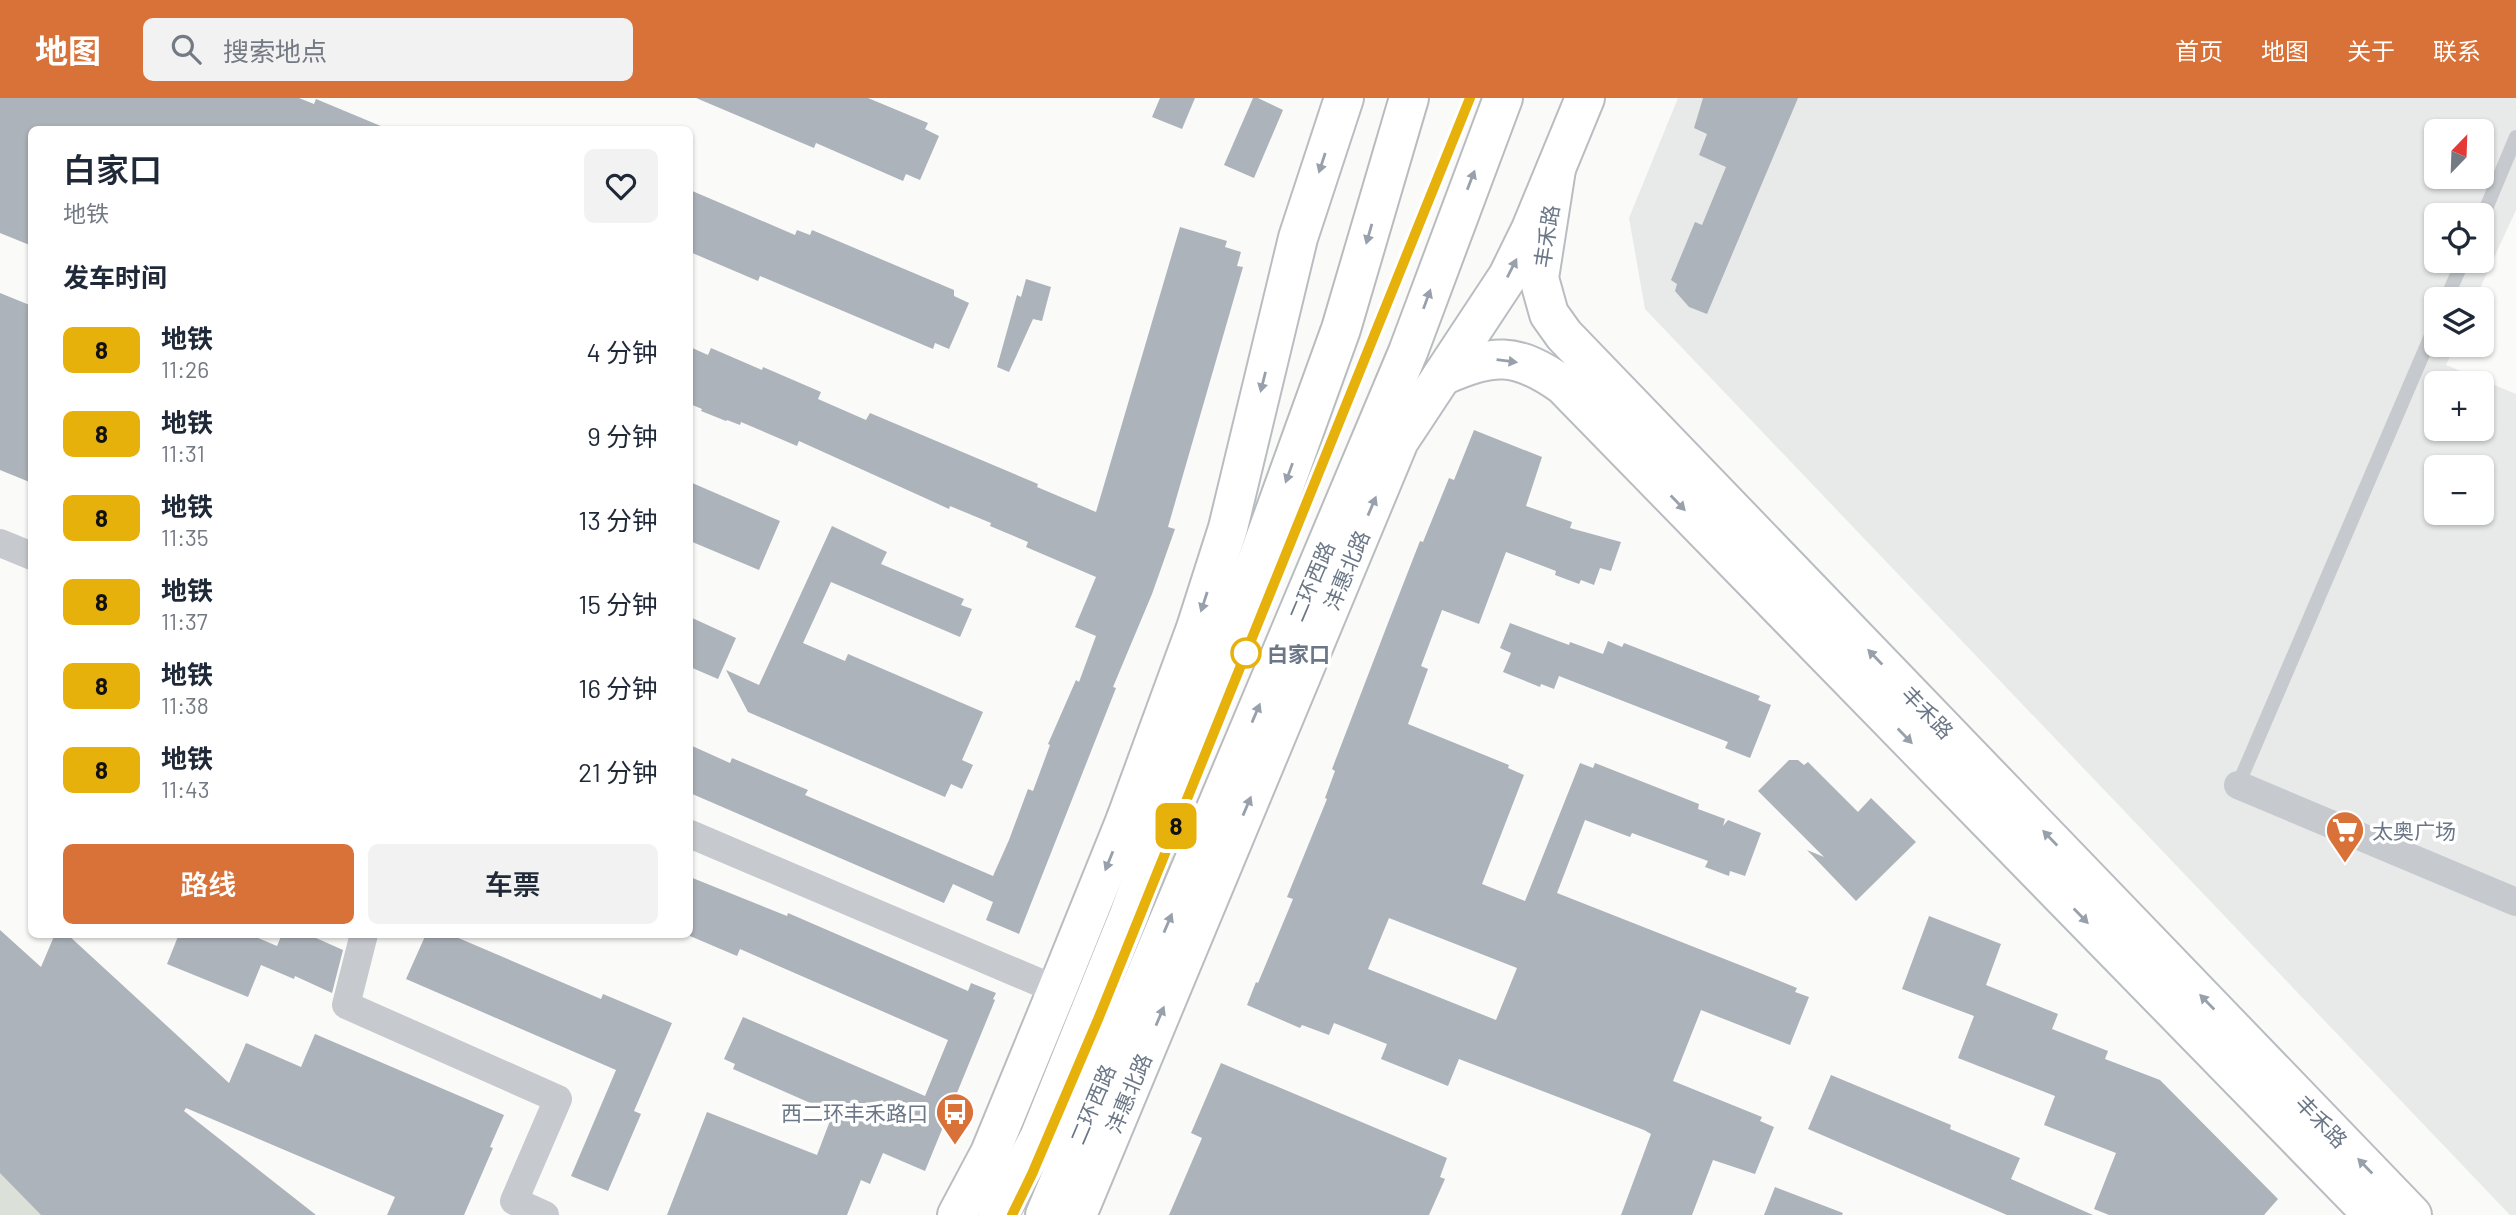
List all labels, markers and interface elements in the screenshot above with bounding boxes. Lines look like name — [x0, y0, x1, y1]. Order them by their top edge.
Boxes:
search box — [143, 18, 633, 81]
text: 地图 — [35, 30, 101, 70]
icon: search — [167, 30, 205, 68]
text: 搜索地点 — [223, 35, 327, 66]
text: 首页 — [2175, 36, 2223, 65]
text: 地图 — [2261, 36, 2309, 65]
text: 关于 — [2347, 36, 2395, 65]
text: 联系 — [2433, 36, 2481, 65]
north arrow — [2424, 119, 2494, 189]
map controls — [2424, 119, 2494, 525]
text: 白家口 — [63, 149, 162, 189]
button: heart — [584, 149, 658, 223]
one-way arrow — [1317, 152, 1327, 173]
one-way arrow — [1466, 170, 1477, 191]
text: 地铁 — [63, 199, 109, 227]
street label: 丰禾路 — [1529, 203, 1563, 269]
button: locate — [2424, 203, 2494, 273]
one-way arrow — [1364, 224, 1374, 245]
one-way arrow — [1506, 258, 1517, 278]
text: 发车时间 — [63, 261, 167, 292]
button: layers — [2424, 287, 2494, 357]
one-way arrow — [1421, 289, 1432, 310]
text: 地铁 — [161, 322, 213, 353]
text: 8 — [95, 335, 108, 364]
text: 4 分钟 — [586, 336, 658, 367]
text: 11:26 — [161, 355, 209, 383]
one-way arrow — [1496, 355, 1518, 366]
one-way arrow — [1257, 371, 1268, 393]
button: + — [2424, 371, 2494, 441]
text: 地铁 — [161, 406, 213, 437]
text: 8 — [95, 419, 108, 448]
text: 9 分钟 — [587, 420, 658, 451]
text: 11:31 — [161, 439, 205, 467]
button: − — [2424, 455, 2494, 525]
one-way arrow — [1283, 462, 1294, 483]
text: 地铁 — [161, 490, 213, 521]
one-way arrow — [1670, 494, 1687, 511]
one-way arrow — [1367, 495, 1378, 516]
text: 8 — [95, 503, 108, 532]
text: 13 分钟 — [578, 504, 658, 535]
text: 11:35 — [161, 523, 209, 551]
street label: 沣惠北路 — [1318, 526, 1374, 614]
street label: 二环西路 — [1283, 537, 1339, 625]
text: 地铁 — [161, 574, 213, 605]
text: 8 — [95, 587, 108, 616]
text: 15 分钟 — [578, 588, 658, 619]
one-way arrow — [1198, 592, 1209, 613]
text: 11:37 — [161, 607, 208, 635]
marker: 白家口 — [1231, 638, 1261, 668]
place label: 白家口 — [1267, 641, 1330, 666]
one-way arrow — [1866, 648, 1883, 665]
text: 地铁 — [161, 658, 213, 689]
text: 8 — [95, 671, 108, 700]
text: 16 分钟 — [578, 672, 658, 703]
street label: 丰禾路 — [1897, 681, 1959, 743]
text: 11:38 — [161, 691, 209, 719]
one-way arrow — [1251, 703, 1262, 724]
one-way arrow — [1897, 727, 1913, 744]
text: 地铁 — [161, 742, 213, 773]
text: 8 — [95, 755, 108, 784]
text: 21 分钟 — [578, 756, 658, 787]
text: 11:43 — [161, 775, 209, 803]
one-way arrow — [1242, 796, 1253, 817]
line badge: 8 — [1153, 803, 1199, 849]
supermarket icon: 太奥广场 — [2324, 809, 2366, 864]
text: 8 — [1170, 811, 1182, 840]
place label: 太奥广场 — [2372, 818, 2456, 843]
one-way arrow — [2042, 830, 2058, 847]
button: 路线 — [63, 844, 354, 924]
button: 车票 — [368, 844, 658, 924]
one-way arrow — [1103, 851, 1114, 872]
one-way arrow — [2073, 907, 2089, 924]
one-way arrow — [1162, 913, 1174, 933]
one-way arrow — [2200, 994, 2216, 1011]
one-way arrow — [1154, 1006, 1165, 1027]
street label: 沣惠北路 — [1100, 1049, 1156, 1137]
street label: 二环西路 — [1064, 1060, 1120, 1148]
street label: 丰禾路 — [2291, 1090, 2353, 1152]
bus stop icon: 西二环丰禾路口 — [934, 1091, 976, 1146]
place label: 西二环丰禾路口 — [781, 1100, 928, 1125]
one-way arrow — [2358, 1158, 2374, 1175]

